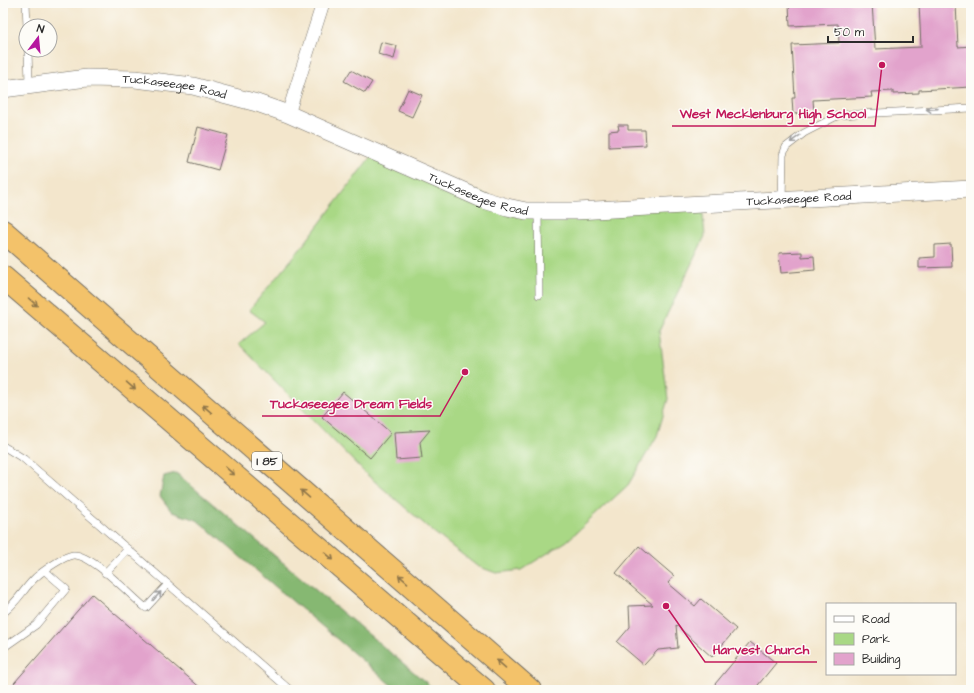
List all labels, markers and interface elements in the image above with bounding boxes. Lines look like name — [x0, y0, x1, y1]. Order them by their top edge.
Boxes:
north arrow — [18, 18, 58, 58]
scale bar — [828, 18, 913, 44]
text: N — [35, 21, 46, 37]
text: 50 m — [834, 24, 865, 41]
street label: Tuckaseegee Road — [122, 71, 228, 104]
callout: West Mecklenburg High School — [672, 101, 875, 126]
text: West Mecklenburg High School — [679, 105, 866, 125]
one-way arrow — [926, 106, 939, 113]
one-way arrow — [789, 135, 800, 144]
street label: Tuckaseegee Road — [426, 169, 529, 220]
street label: Tuckaseegee Road — [746, 188, 852, 211]
one-way arrow — [27, 297, 37, 306]
one-way arrow — [126, 382, 137, 391]
callout: Tuckaseegee Dream Fields — [262, 391, 440, 416]
text: Tuckaseegee Dream Fields — [269, 395, 432, 415]
one-way arrow — [201, 404, 212, 413]
road number: I 85 — [252, 452, 282, 470]
one-way arrow — [225, 466, 235, 475]
one-way arrow — [300, 489, 310, 498]
one-way arrow — [324, 551, 334, 560]
one-way arrow — [398, 575, 408, 584]
one-way arrow — [152, 591, 162, 601]
legend — [826, 603, 956, 675]
text: Road — [862, 611, 890, 628]
text: Park — [862, 631, 890, 648]
callout: Harvest Church — [705, 637, 817, 662]
text: Harvest Church — [713, 641, 810, 659]
text: Building — [862, 651, 900, 669]
one-way arrow — [496, 660, 506, 669]

